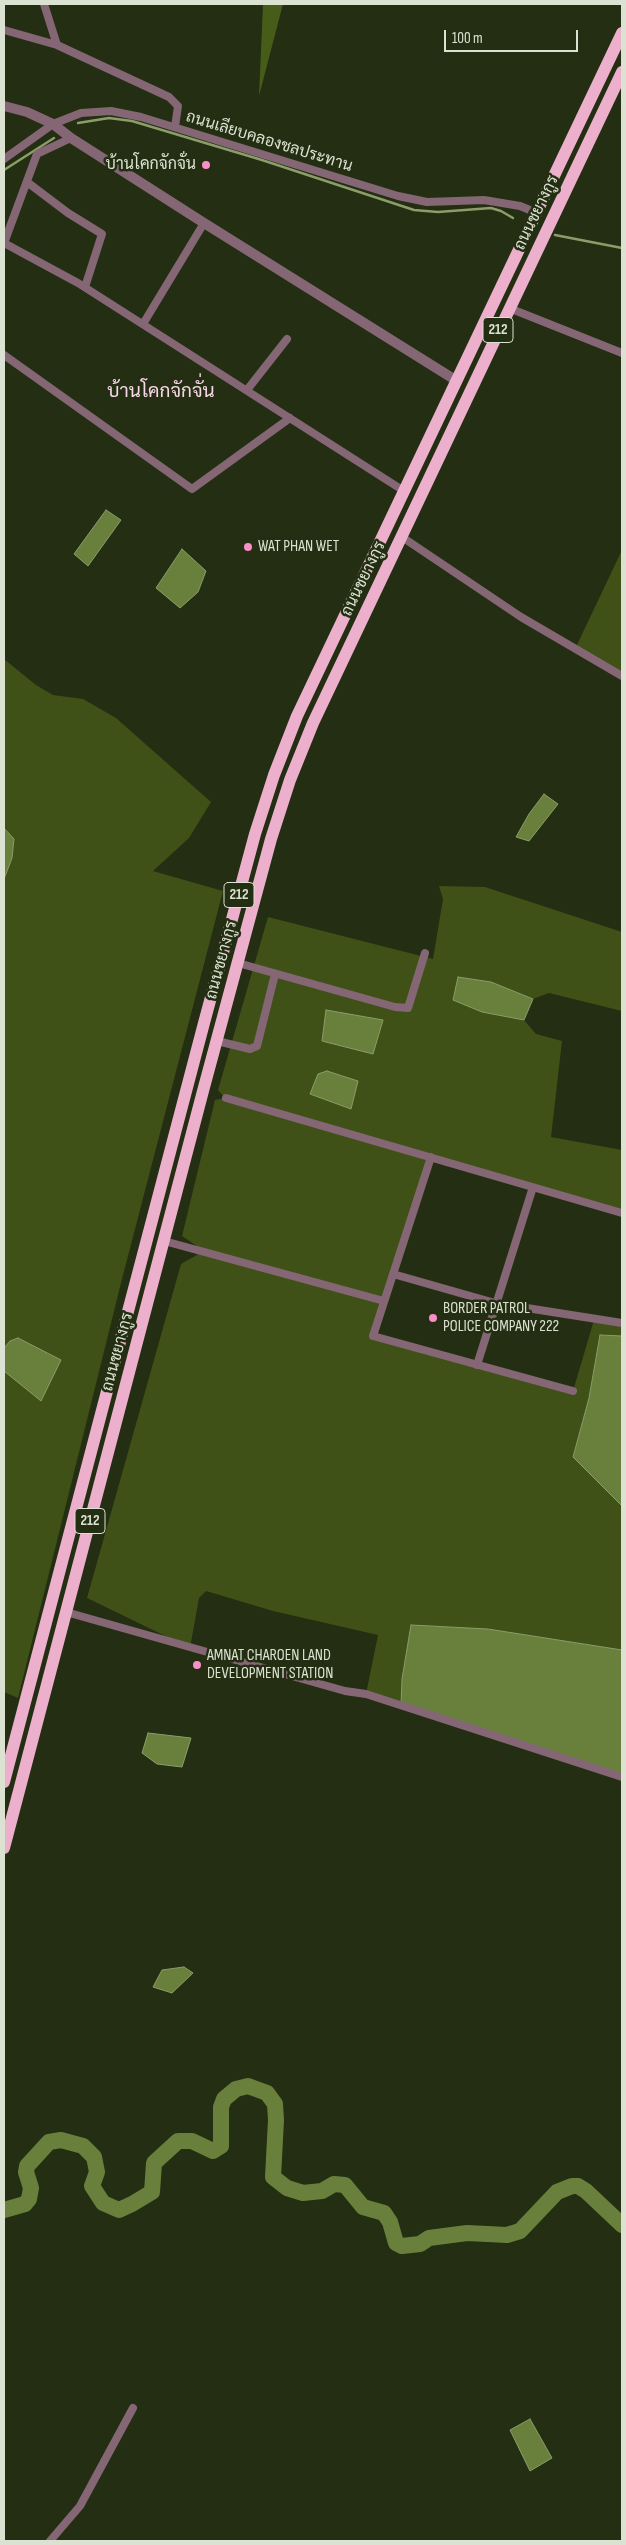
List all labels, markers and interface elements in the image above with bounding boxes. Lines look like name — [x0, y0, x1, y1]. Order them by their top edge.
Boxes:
scale bar — [446, 20, 580, 52]
text: 100 m — [452, 29, 483, 48]
street label: ถนนเลียบคลองชลประทาน — [183, 108, 355, 176]
place label: บ้านโคกจักจั่น — [106, 155, 196, 175]
marker: บ้านโคกจักจั่น — [200, 159, 212, 171]
street label: ถนนชยางกูร — [511, 173, 563, 253]
road number: 212 — [483, 318, 513, 342]
district label: บ้านโคกจักจั่น — [107, 381, 215, 403]
place label: WAT PHAN WET — [258, 537, 339, 557]
street label: ถนนชยางกูร — [338, 539, 390, 619]
marker: WAT PHAN WET — [242, 541, 254, 553]
road number: 212 — [224, 882, 254, 908]
street label: ถนนชยางกูร — [202, 919, 242, 1001]
place label: BORDER PATROL POLICE COMPANY 222 — [443, 1299, 559, 1337]
street label: ถนนชยางกูร — [98, 1311, 138, 1393]
marker: BORDER PATROL POLICE COMPANY 222 — [427, 1312, 439, 1324]
road number: 212 — [75, 1508, 105, 1534]
place label: AMNAT CHAROEN LAND DEVELOPMENT STATION — [207, 1646, 333, 1684]
marker: AMNAT CHAROEN LAND DEVELOPMENT STATION — [191, 1659, 203, 1671]

